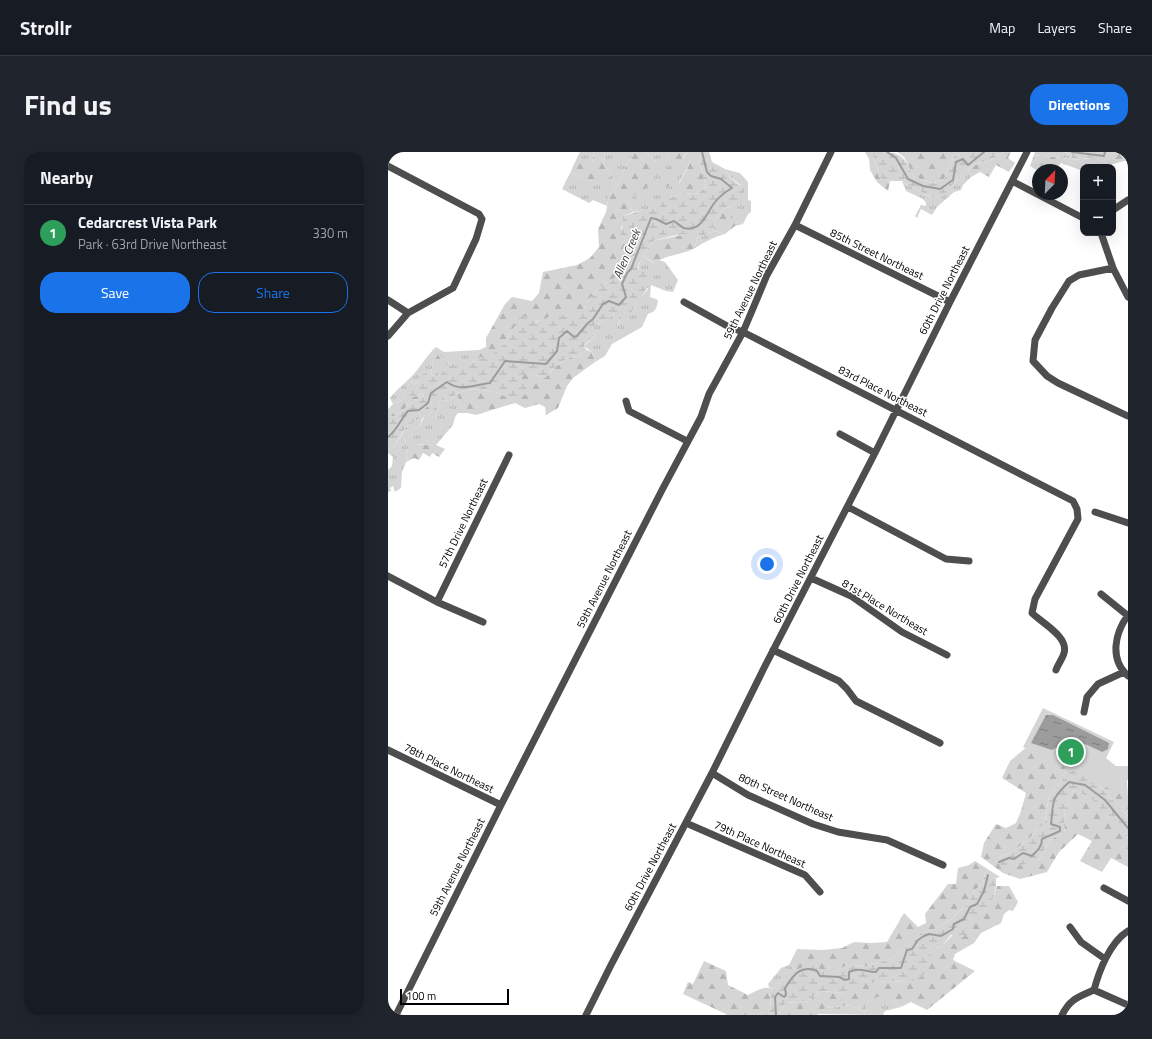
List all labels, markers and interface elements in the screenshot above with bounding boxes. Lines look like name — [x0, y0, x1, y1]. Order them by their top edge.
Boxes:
text: Strollr — [20, 13, 72, 42]
text: Map — [989, 17, 1015, 38]
text: Layers — [1037, 17, 1076, 38]
text: Share — [1098, 17, 1132, 38]
text: Find us — [24, 83, 112, 126]
button: Directions — [1030, 84, 1128, 125]
north arrow — [1032, 164, 1068, 200]
map controls — [1080, 164, 1116, 236]
button: + — [1080, 164, 1116, 200]
text: Nearby — [40, 165, 93, 191]
button: − — [1080, 200, 1116, 236]
text: Cedarcrest Vista Park — [78, 211, 217, 234]
text: 1 — [49, 223, 57, 243]
text: 330 m — [312, 223, 348, 243]
street label: 85th Street Northeast — [828, 224, 927, 284]
water label: Allen Creek — [608, 225, 646, 281]
text: Park · 63rd Drive Northeast — [78, 234, 227, 254]
street label: 59th Avenue Northeast — [719, 238, 781, 342]
street label: 60th Drive Northeast — [915, 243, 973, 337]
button: Save — [40, 272, 190, 313]
button: Share — [198, 272, 348, 313]
street label: 83rd Place Northeast — [836, 362, 931, 421]
street label: 57th Drive Northeast — [434, 475, 492, 570]
street label: 59th Avenue Northeast — [572, 527, 636, 631]
street label: 60th Drive Northeast — [769, 532, 827, 626]
your location — [757, 554, 777, 574]
street label: 81st Place Northeast — [839, 575, 931, 639]
pin: 1 — [1058, 737, 1084, 767]
street label: 78th Place Northeast — [401, 739, 497, 797]
street label: 80th Street Northeast — [736, 769, 836, 825]
street label: 59th Avenue Northeast — [425, 815, 489, 919]
street label: 79th Place Northeast — [712, 817, 808, 871]
street label: 60th Drive Northeast — [620, 820, 680, 914]
scale bar — [400, 987, 509, 1006]
text: 100 m — [406, 988, 436, 1004]

